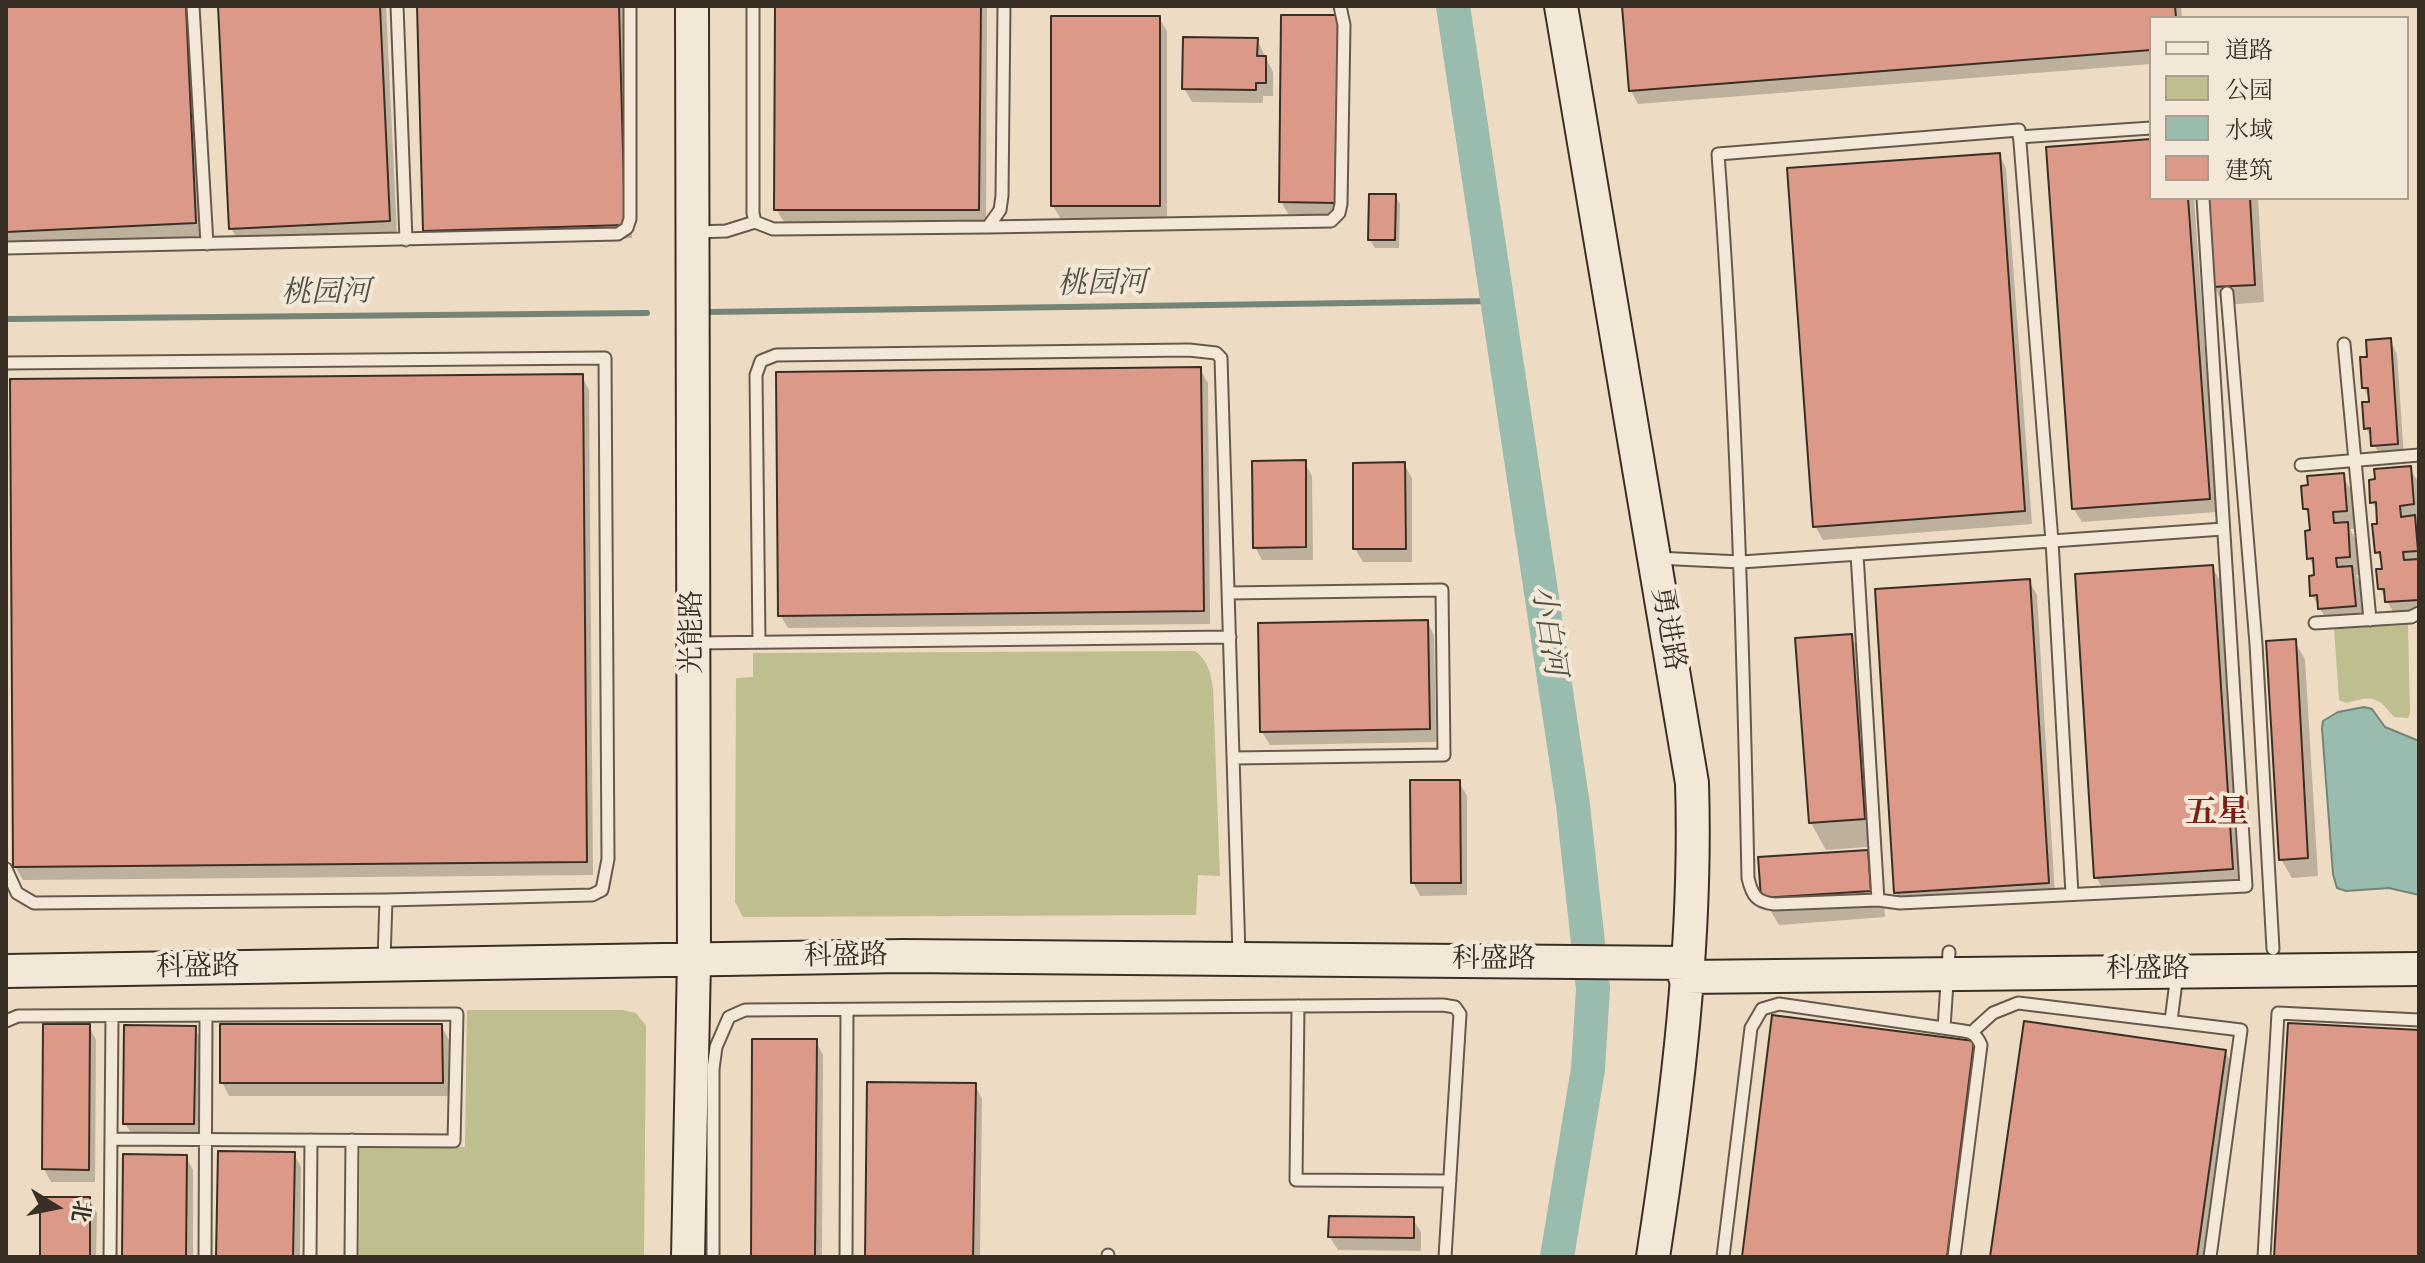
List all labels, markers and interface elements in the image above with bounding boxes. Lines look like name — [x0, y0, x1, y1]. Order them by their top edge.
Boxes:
legend — [2149, 16, 2409, 200]
text: 道路 — [2225, 36, 2273, 66]
text: 公园 — [2225, 76, 2273, 106]
text: 水域 — [2225, 116, 2273, 146]
text: 建筑 — [2225, 156, 2273, 186]
water label: 桃园河 — [1057, 266, 1147, 304]
water label: 桃园河 — [281, 275, 371, 313]
water label: 小白河 — [1522, 584, 1572, 678]
street label: 勇进路 — [1643, 585, 1691, 673]
street label: 光能路 — [676, 590, 710, 674]
district label: 五星 — [2185, 795, 2249, 833]
street label: 科盛路 — [804, 939, 888, 975]
street label: 科盛路 — [1452, 943, 1536, 977]
street label: 科盛路 — [156, 950, 240, 986]
street label: 科盛路 — [2106, 953, 2190, 987]
north arrow — [16, 1167, 96, 1247]
text: 北 — [65, 1198, 95, 1224]

